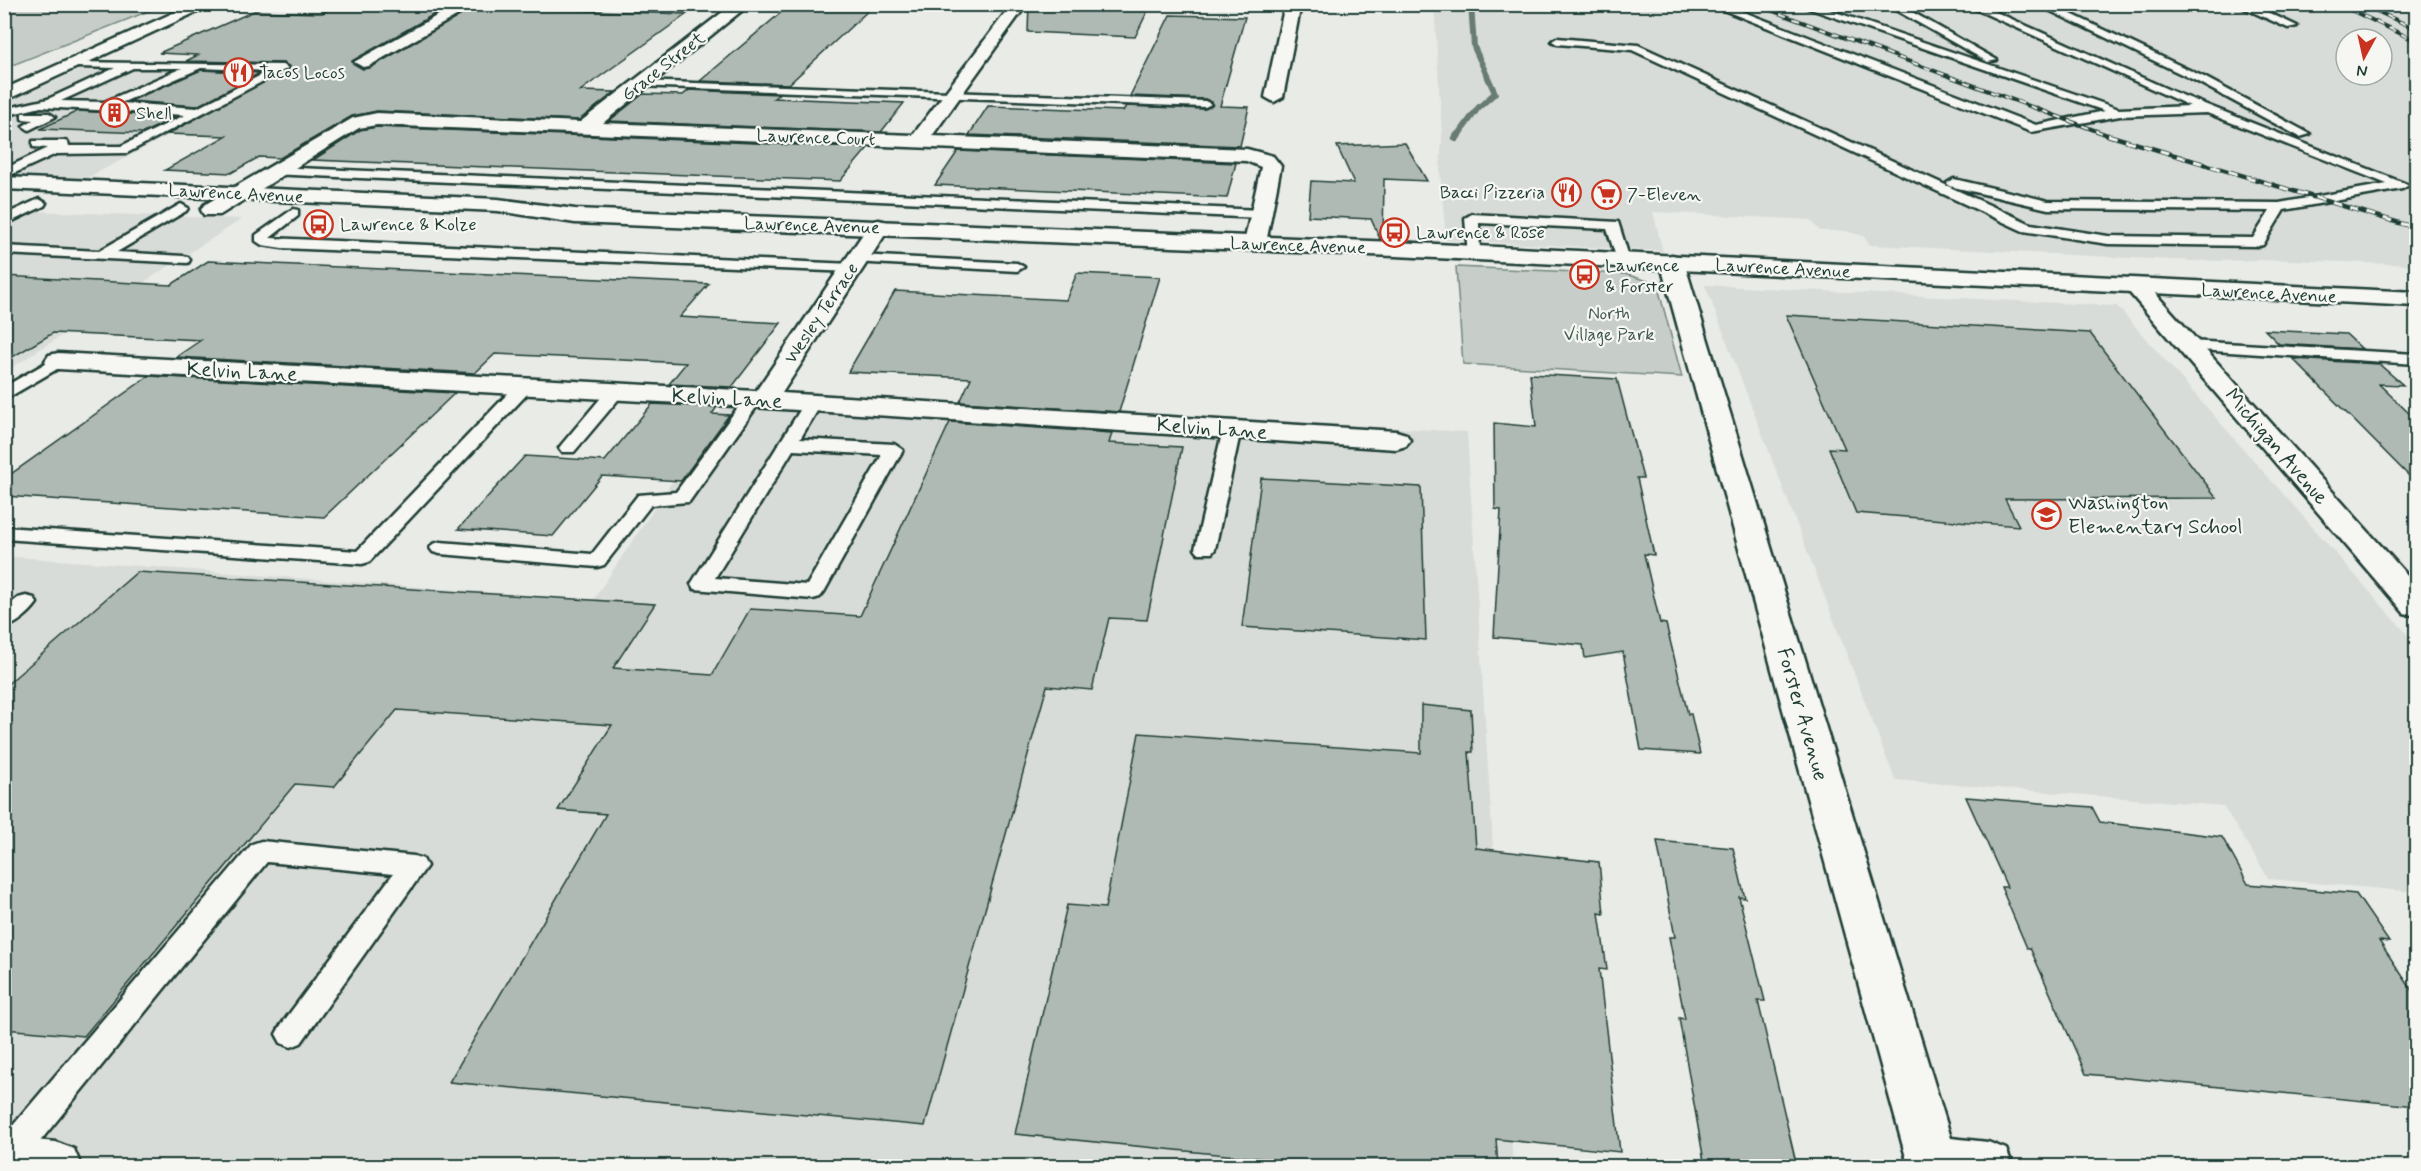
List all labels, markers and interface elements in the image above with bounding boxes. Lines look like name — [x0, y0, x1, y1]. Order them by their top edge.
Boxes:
street label: Grace Street — [617, 26, 711, 107]
north arrow — [2334, 27, 2394, 87]
restaurant icon: Tacos Locos — [222, 56, 254, 88]
text: N — [2355, 59, 2369, 82]
place label: Tacos Locos — [259, 61, 345, 85]
building icon: Shell — [99, 97, 131, 129]
place label: Shell — [136, 102, 172, 126]
street label: Lawrence Court — [756, 124, 876, 152]
restaurant icon: Bacci Pizzeria — [1550, 176, 1582, 208]
street label: Lawrence Avenue — [168, 178, 304, 210]
supermarket icon: 7-Eleven — [1590, 178, 1622, 210]
place label: Bacci Pizzeria — [1440, 181, 1545, 205]
place label: 7-Eleven — [1627, 183, 1701, 207]
bus stop icon: Lawrence & Kolze — [303, 208, 335, 240]
street label: Lawrence Avenue — [744, 212, 880, 240]
place label: Lawrence & Kolze — [340, 213, 477, 237]
bus stop icon: Lawrence & Rose — [1379, 216, 1411, 248]
place label: Lawrence & Rose — [1416, 221, 1545, 245]
street label: Lawrence Avenue — [1230, 232, 1366, 260]
street label: Lawrence Avenue — [1715, 253, 1851, 285]
place label: Lawrence & Forster — [1605, 254, 1679, 299]
street label: Wesley Terrace — [779, 258, 865, 369]
bus stop icon: Lawrence & Forster — [1568, 259, 1600, 291]
street label: Lawrence Avenue — [2201, 278, 2337, 310]
park label: North Village Park — [1564, 302, 1654, 347]
street label: Kelvin Lane — [186, 355, 298, 389]
street label: Kelvin Lane — [671, 382, 783, 416]
street label: Michigan Avenue — [2218, 382, 2335, 511]
street label: Kelvin Lane — [1156, 411, 1268, 447]
place label: Washington Elementary School — [2068, 489, 2243, 541]
school or university icon: Washington Elementary School — [2031, 498, 2063, 530]
street label: Forster Avenue — [1770, 645, 1834, 784]

